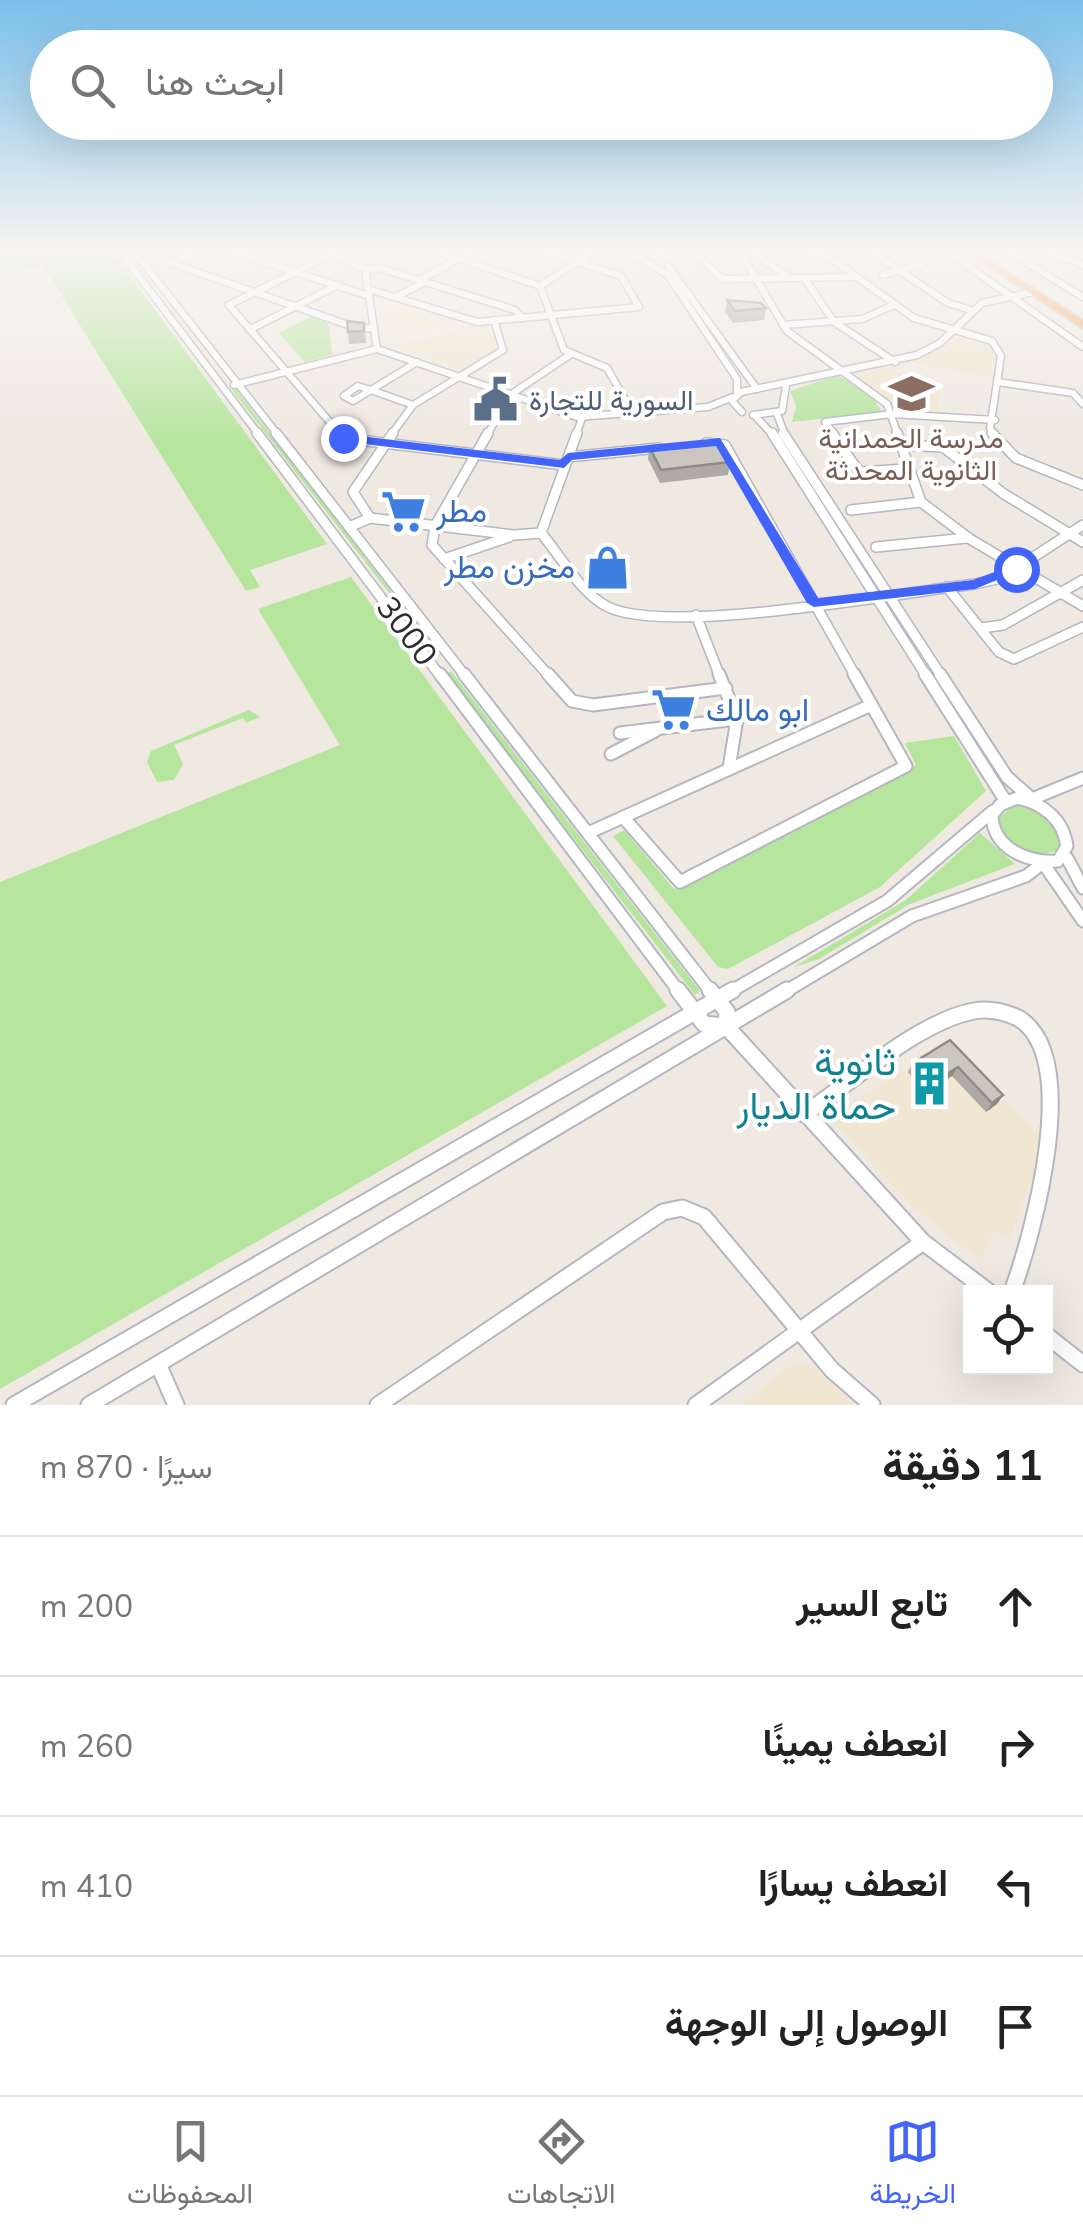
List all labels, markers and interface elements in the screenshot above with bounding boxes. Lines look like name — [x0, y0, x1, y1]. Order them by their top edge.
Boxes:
search box — [30, 30, 1053, 140]
text: ابحث هنا — [145, 57, 285, 108]
icon: search — [65, 58, 120, 113]
school or university icon: مدرسة الحمدانية الثانوية المحدثة — [887, 369, 935, 417]
public building icon: السورية للتجارة — [472, 376, 520, 424]
place label: السورية للتجارة — [529, 382, 694, 420]
route end — [321, 416, 367, 462]
place label: مدرسة الحمدانية الثانوية المحدثة — [819, 420, 1003, 490]
supermarket icon: مطر — [379, 487, 427, 535]
place label: مطر — [435, 490, 487, 533]
shop icon: مخزن مطر — [584, 543, 632, 591]
place label: مخزن مطر — [443, 546, 575, 589]
route start — [994, 547, 1040, 593]
street label: 3000 — [366, 588, 447, 675]
supermarket icon: ابو مالك — [649, 686, 697, 734]
place label: ابو مالك — [706, 689, 809, 732]
place label: ثانوية حماة الديار — [736, 1037, 896, 1132]
building icon: ثانوية حماة الديار — [905, 1060, 953, 1108]
map controls — [963, 1285, 1053, 1375]
button: locate — [963, 1285, 1053, 1375]
text: 11 دقيقة — [882, 1438, 1043, 1495]
text: سيرًا · 870 m — [40, 1446, 213, 1489]
text: تابع السير — [796, 1578, 948, 1629]
icon: ahead — [988, 1579, 1043, 1634]
text: 200 m — [40, 1585, 133, 1628]
text: انعطف يمينًا — [763, 1718, 948, 1769]
icon: right — [988, 1719, 1043, 1774]
text: 260 m — [40, 1725, 133, 1768]
text: انعطف يسارًا — [758, 1858, 948, 1909]
icon: left — [988, 1859, 1043, 1914]
text: 410 m — [40, 1865, 133, 1908]
text: الوصول إلى الوجهة — [665, 1998, 948, 2049]
icon: arrive — [988, 1999, 1043, 2054]
tab: المحفوظات — [127, 2114, 253, 2218]
tab: الاتجاهات — [507, 2114, 616, 2218]
tab: الخريطة — [869, 2114, 956, 2218]

